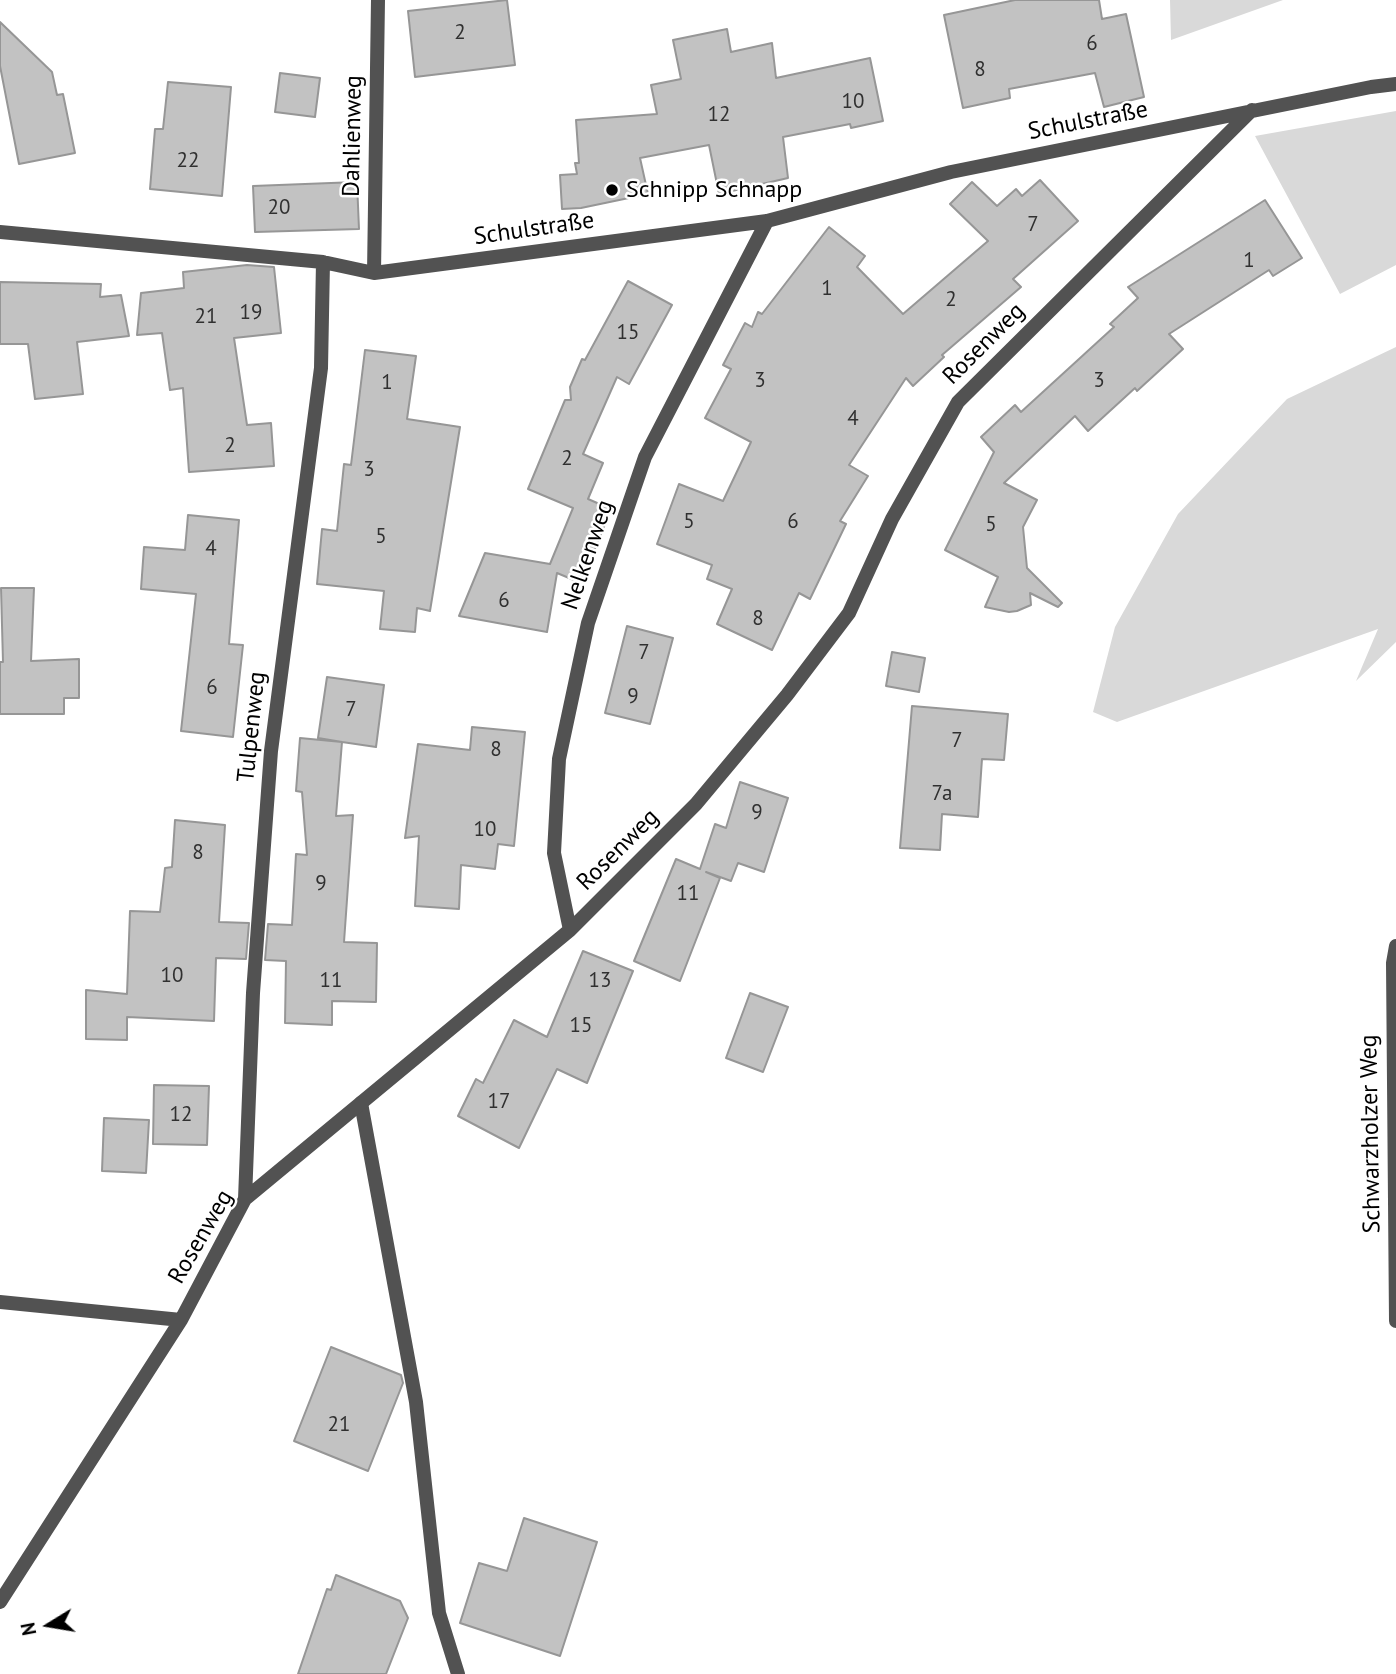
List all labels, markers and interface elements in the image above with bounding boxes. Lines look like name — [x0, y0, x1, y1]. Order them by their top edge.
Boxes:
house number: 2 — [454, 20, 466, 46]
house number: 6 — [1086, 31, 1098, 57]
house number: 8 — [974, 57, 986, 83]
street label: Dahlienweg — [338, 75, 368, 197]
house number: 10 — [842, 89, 864, 115]
street label: Schulstraße — [1026, 95, 1150, 147]
house number: 12 — [708, 102, 730, 128]
house number: 22 — [177, 148, 199, 174]
place label: Schnipp Schnapp — [626, 176, 802, 204]
marker: Schnipp Schnapp — [604, 182, 620, 198]
house number: 20 — [268, 195, 290, 221]
street label: Schulstraße — [472, 206, 596, 252]
house number: 7 — [1027, 212, 1039, 238]
house number: 1 — [1243, 248, 1255, 274]
house number: 1 — [821, 276, 833, 302]
house number: 2 — [945, 287, 957, 313]
street label: Rosenweg — [937, 297, 1031, 391]
house number: 19 — [240, 300, 262, 326]
house number: 21 — [195, 304, 217, 330]
house number: 15 — [617, 320, 639, 346]
house number: 3 — [754, 368, 766, 394]
house number: 3 — [1093, 368, 1105, 394]
house number: 1 — [381, 370, 393, 396]
house number: 4 — [847, 406, 859, 432]
house number: 2 — [224, 433, 236, 459]
house number: 2 — [561, 446, 573, 472]
house number: 3 — [363, 457, 375, 483]
street label: Nelkenweg — [556, 496, 620, 614]
house number: 5 — [683, 509, 695, 535]
house number: 6 — [787, 509, 799, 535]
house number: 5 — [985, 512, 997, 538]
house number: 5 — [375, 524, 387, 550]
house number: 4 — [205, 536, 217, 562]
house number: 6 — [498, 588, 510, 614]
house number: 8 — [752, 606, 764, 632]
house number: 7 — [638, 640, 650, 666]
street label: Tulpenweg — [232, 670, 272, 784]
house number: 6 — [206, 675, 218, 701]
house number: 9 — [627, 684, 639, 710]
house number: 7 — [345, 697, 357, 723]
house number: 7 — [951, 728, 963, 754]
house number: 8 — [490, 737, 502, 763]
house number: 7a — [932, 781, 952, 807]
house number: 9 — [751, 800, 763, 826]
street label: Rosenweg — [571, 803, 665, 897]
house number: 10 — [474, 817, 496, 843]
house number: 8 — [192, 840, 204, 866]
house number: 9 — [315, 871, 327, 897]
house number: 11 — [677, 881, 699, 907]
house number: 10 — [161, 963, 183, 989]
house number: 11 — [320, 968, 342, 994]
house number: 13 — [589, 968, 611, 994]
house number: 15 — [570, 1013, 592, 1039]
street label: Schwarzholzer Weg — [1355, 1034, 1387, 1234]
house number: 17 — [488, 1089, 510, 1115]
house number: 12 — [170, 1102, 192, 1128]
street label: Rosenweg — [163, 1185, 239, 1289]
house number: 21 — [328, 1412, 350, 1438]
north arrow — [14, 1590, 84, 1660]
text: N — [15, 1621, 41, 1637]

